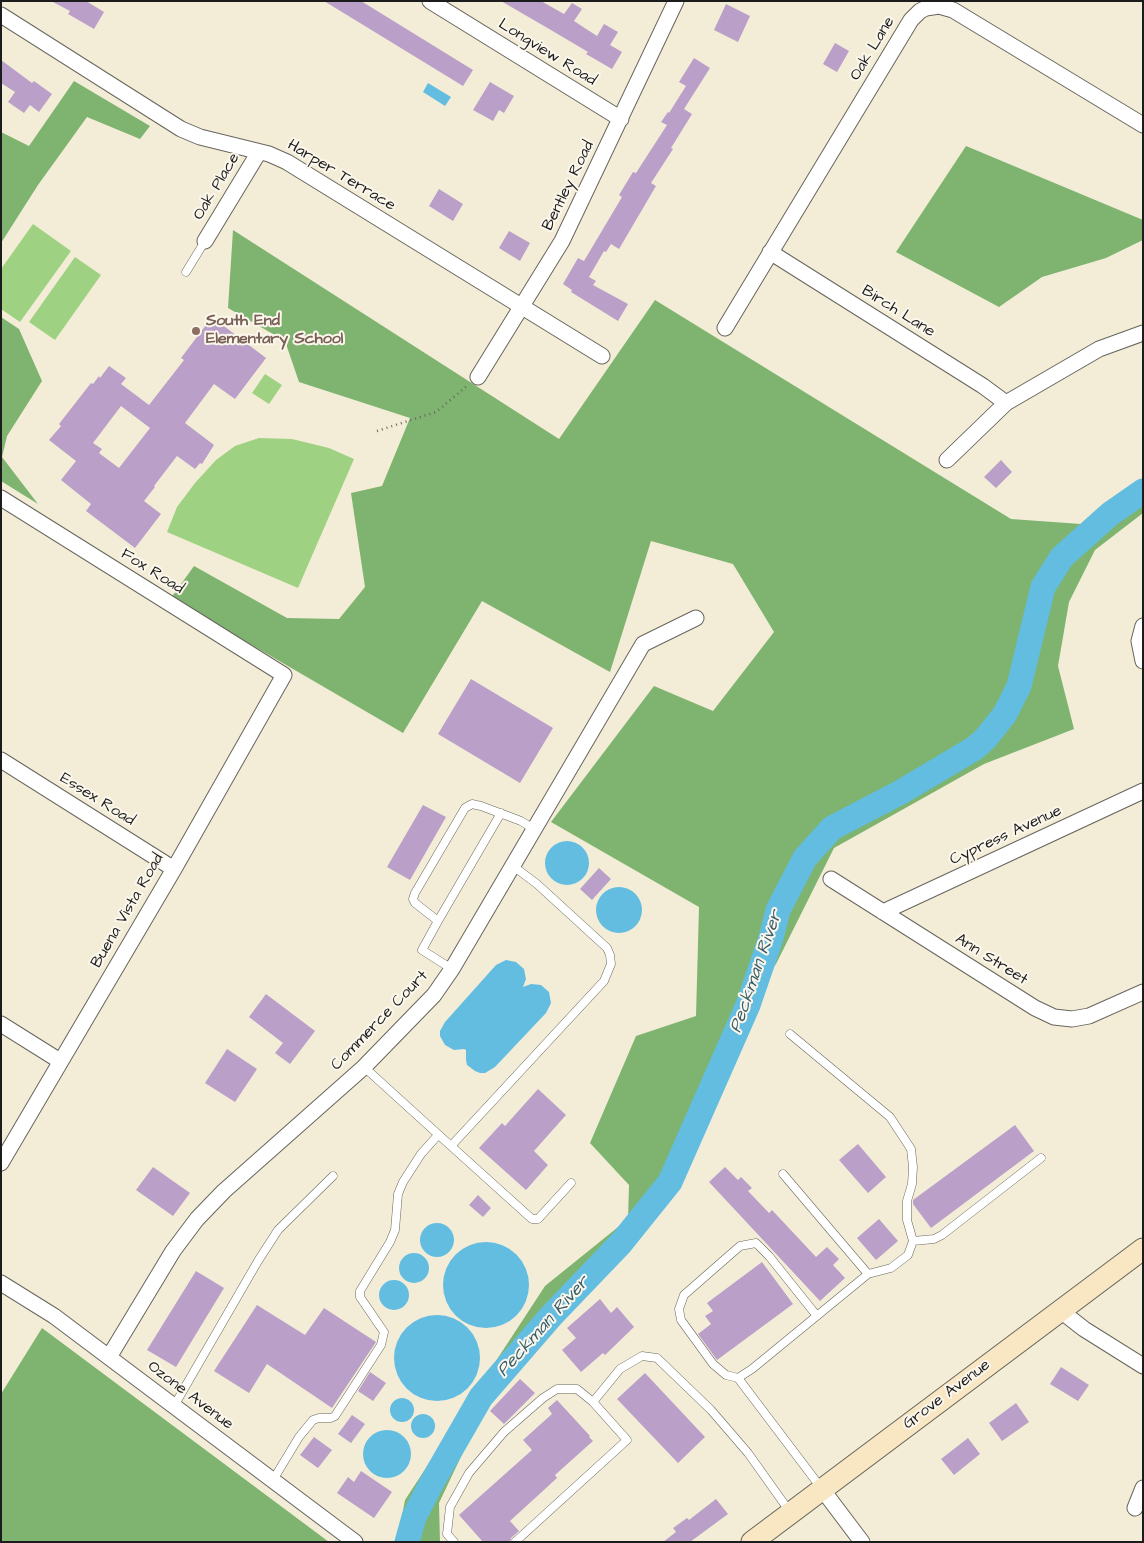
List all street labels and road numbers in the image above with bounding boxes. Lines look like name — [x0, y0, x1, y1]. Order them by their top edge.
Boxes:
street label: Oak Lane — [846, 14, 900, 84]
street label: Longview Road — [495, 15, 599, 91]
street label: Harper Terrace — [283, 136, 399, 216]
street label: Bentley Road — [539, 138, 599, 234]
street label: Oak Place — [190, 150, 244, 224]
street label: Birch Lane — [858, 282, 938, 342]
street label: Fox Road — [117, 545, 187, 599]
street label: Essex Road — [56, 769, 138, 831]
street label: Cypress Avenue — [947, 802, 1065, 870]
street label: Buena Vista Road — [87, 850, 169, 972]
street label: Ann Street — [951, 930, 1031, 990]
street label: Commerce Court — [327, 967, 433, 1075]
street label: Grove Avenue — [900, 1356, 994, 1434]
street label: Ozone Avenue — [143, 1357, 237, 1435]

